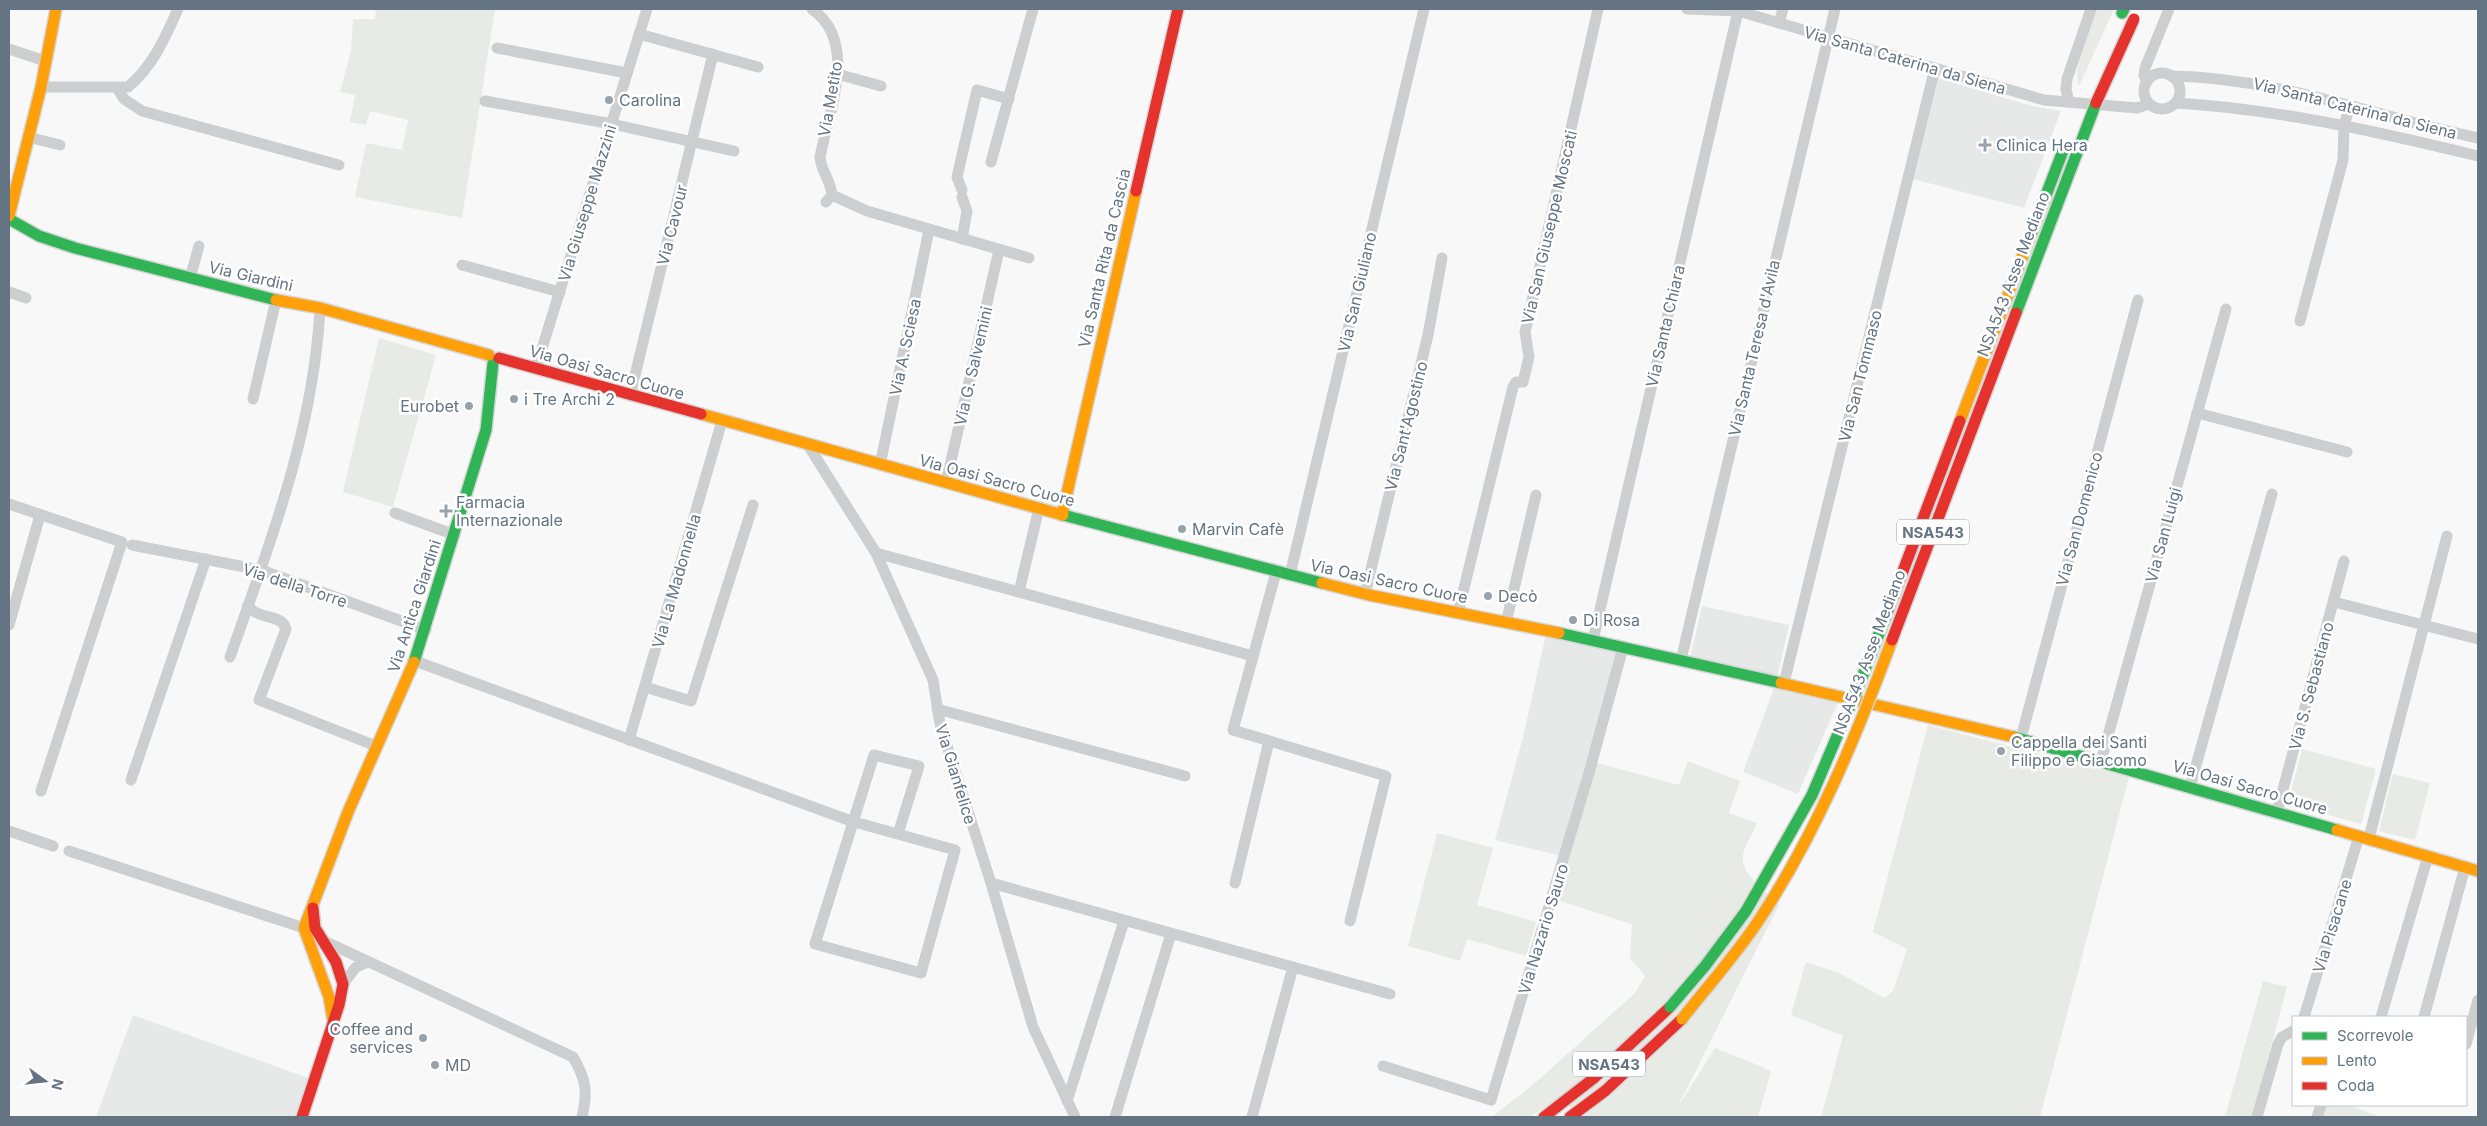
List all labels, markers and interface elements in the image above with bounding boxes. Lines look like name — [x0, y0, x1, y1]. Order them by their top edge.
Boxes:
street label: Via Santa Caterina da Siena — [1802, 22, 2008, 98]
street label: Via Metito — [814, 60, 846, 138]
street label: Via Santa Caterina da Siena — [2251, 73, 2459, 143]
place label: Carolina — [619, 90, 681, 110]
marker: Carolina — [603, 94, 615, 106]
street label: Via Giuseppe Mazzini — [554, 122, 620, 284]
street label: Via San Giuseppe Moscati — [1517, 128, 1581, 326]
place label: Clinica Hera — [1996, 135, 2088, 155]
marker: Clinica Hera — [1978, 138, 1992, 152]
street label: Via Santa Rita da Cascia — [1074, 166, 1134, 350]
street label: Via Cavour — [652, 183, 692, 267]
street label: NSA543 Asse Mediano — [1972, 189, 2054, 359]
street label: Via San Giuliano — [1333, 230, 1381, 354]
street label: Via Giardini — [207, 257, 295, 295]
street label: Via Santa Teresa d'Avila — [1724, 258, 1784, 438]
street label: Via Santa Chiara — [1641, 263, 1689, 389]
street label: Via A. Sciesa — [885, 297, 925, 397]
street label: Via G. Salvemini — [950, 304, 996, 428]
street label: Via San Tommaso — [1834, 308, 1886, 444]
street label: Via Oasi Sacro Cuore — [527, 340, 687, 404]
street label: Via Sant'Agostino — [1380, 359, 1432, 493]
place label: i Tre Archi 2 — [524, 389, 615, 409]
marker: i Tre Archi 2 — [508, 393, 520, 405]
place label: Eurobet — [400, 396, 459, 416]
marker: Eurobet — [463, 400, 475, 412]
street label: Via Oasi Sacro Cuore — [917, 450, 1077, 510]
street label: Via San Domenico — [2051, 450, 2107, 588]
street label: Via San Luigi — [2141, 485, 2185, 585]
place label: Farmacia Internazionale — [456, 492, 563, 530]
marker: Farmacia Internazionale — [440, 505, 452, 517]
street label: Via La Madonnella — [647, 512, 705, 650]
place label: Marvin Cafè — [1192, 519, 1284, 539]
road number: NSA543 — [1897, 520, 1969, 544]
marker: Marvin Cafè — [1176, 523, 1188, 535]
street label: Via Antica Giardini — [383, 537, 445, 675]
street label: Via Oasi Sacro Cuore — [1308, 555, 1470, 607]
street label: Via della Torre — [240, 559, 350, 611]
street label: NSA543 Asse Mediano — [1828, 567, 1910, 737]
place label: Decò — [1498, 586, 1538, 606]
marker: Decò — [1482, 590, 1494, 602]
place label: Di Rosa — [1583, 610, 1640, 630]
marker: Di Rosa — [1567, 614, 1579, 626]
street label: Via S. Sebastiano — [2284, 620, 2338, 752]
street label: Via Gianfelice — [931, 722, 981, 826]
place label: Cappella dei Santi Filippo e Giacomo — [2011, 732, 2147, 770]
marker: Cappella dei Santi Filippo e Giacomo — [1995, 745, 2007, 757]
street label: Via Oasi Sacro Cuore — [2170, 755, 2330, 819]
street label: Via Nazario Sauro — [1514, 861, 1572, 997]
street label: Via Pisacane — [2308, 877, 2356, 975]
legend — [2292, 1016, 2467, 1106]
place label: Coffee and services — [330, 1019, 413, 1057]
text: Scorrevole — [2337, 1026, 2413, 1045]
marker: Coffee and services — [417, 1032, 429, 1044]
text: Lento — [2337, 1051, 2377, 1070]
road number: NSA543 — [1573, 1052, 1645, 1076]
place label: MD — [445, 1055, 471, 1075]
north arrow — [20, 1056, 70, 1106]
marker: MD — [429, 1059, 441, 1071]
text: Coda — [2337, 1076, 2375, 1095]
text: N — [48, 1077, 68, 1092]

